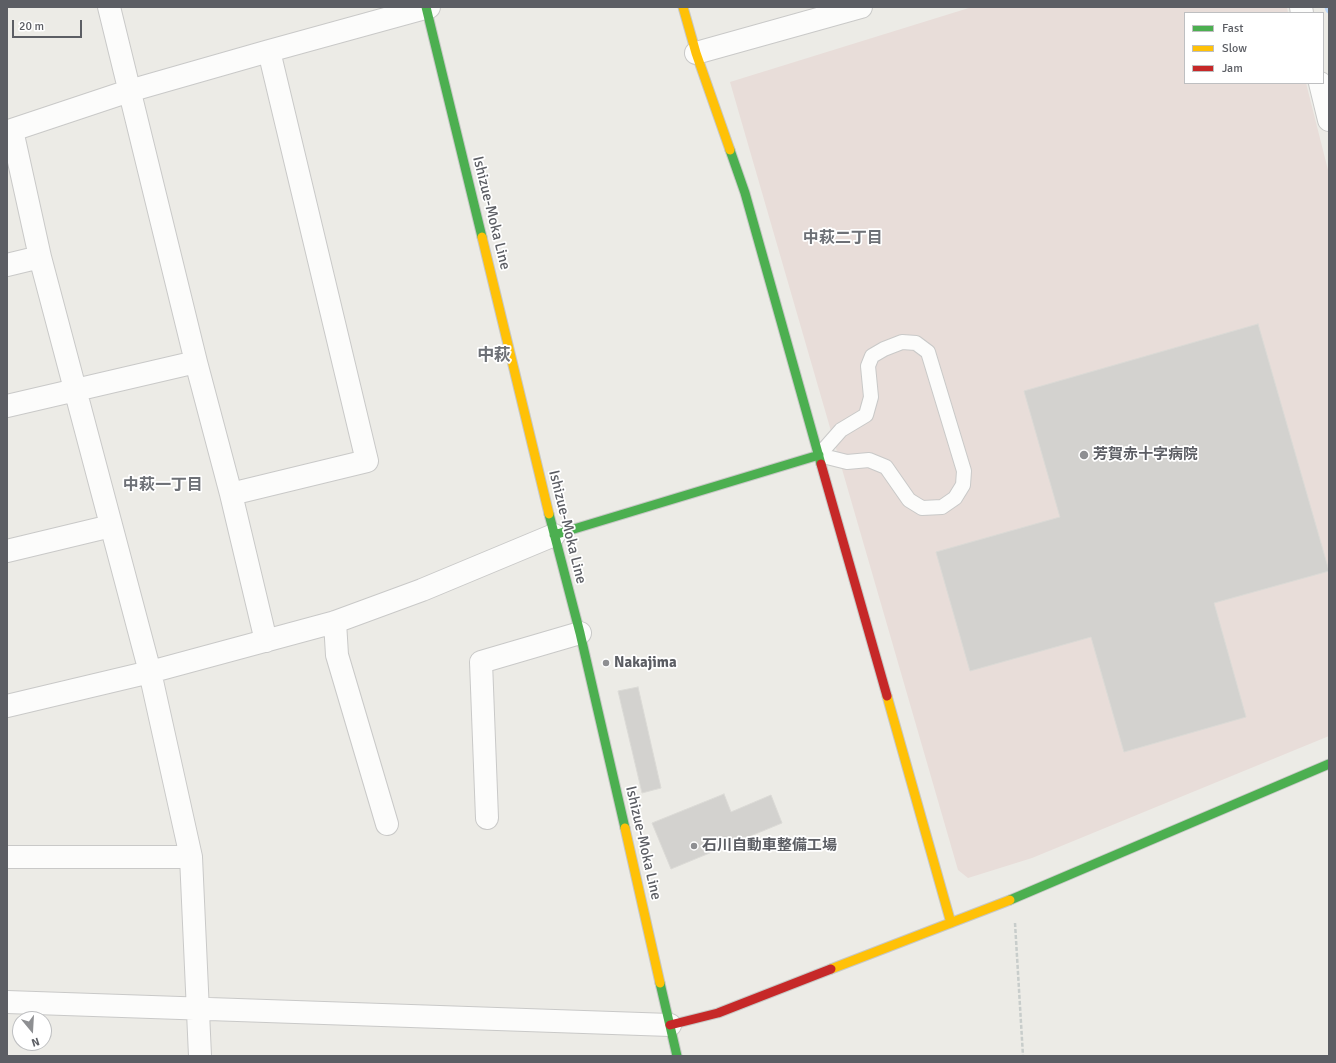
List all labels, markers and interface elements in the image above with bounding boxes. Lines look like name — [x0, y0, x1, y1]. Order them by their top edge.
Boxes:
scale bar — [14, 12, 84, 38]
legend — [1184, 12, 1324, 84]
text: 20 m — [19, 19, 44, 34]
text: Fast — [1222, 21, 1243, 36]
text: Slow — [1222, 41, 1247, 56]
text: Jam — [1222, 61, 1243, 76]
street label: Ishizue-Moka Line — [468, 154, 514, 272]
district label: 中萩二丁目 — [803, 229, 883, 249]
district label: 中萩 — [477, 346, 511, 366]
place label: 芳賀赤十字病院 — [1093, 446, 1198, 464]
marker: 芳賀赤十字病院 — [1078, 449, 1090, 461]
street label: Ishizue-Moka Line — [544, 468, 590, 586]
district label: 中萩一丁目 — [123, 476, 203, 496]
place label: Nakajima — [614, 654, 677, 672]
marker: Nakajima — [601, 658, 611, 668]
street label: Ishizue-Moka Line — [621, 784, 665, 902]
place label: 石川自動車整備工場 — [702, 837, 837, 855]
marker: 石川自動車整備工場 — [689, 841, 699, 851]
north arrow — [12, 1011, 52, 1051]
text: N — [30, 1035, 41, 1049]

